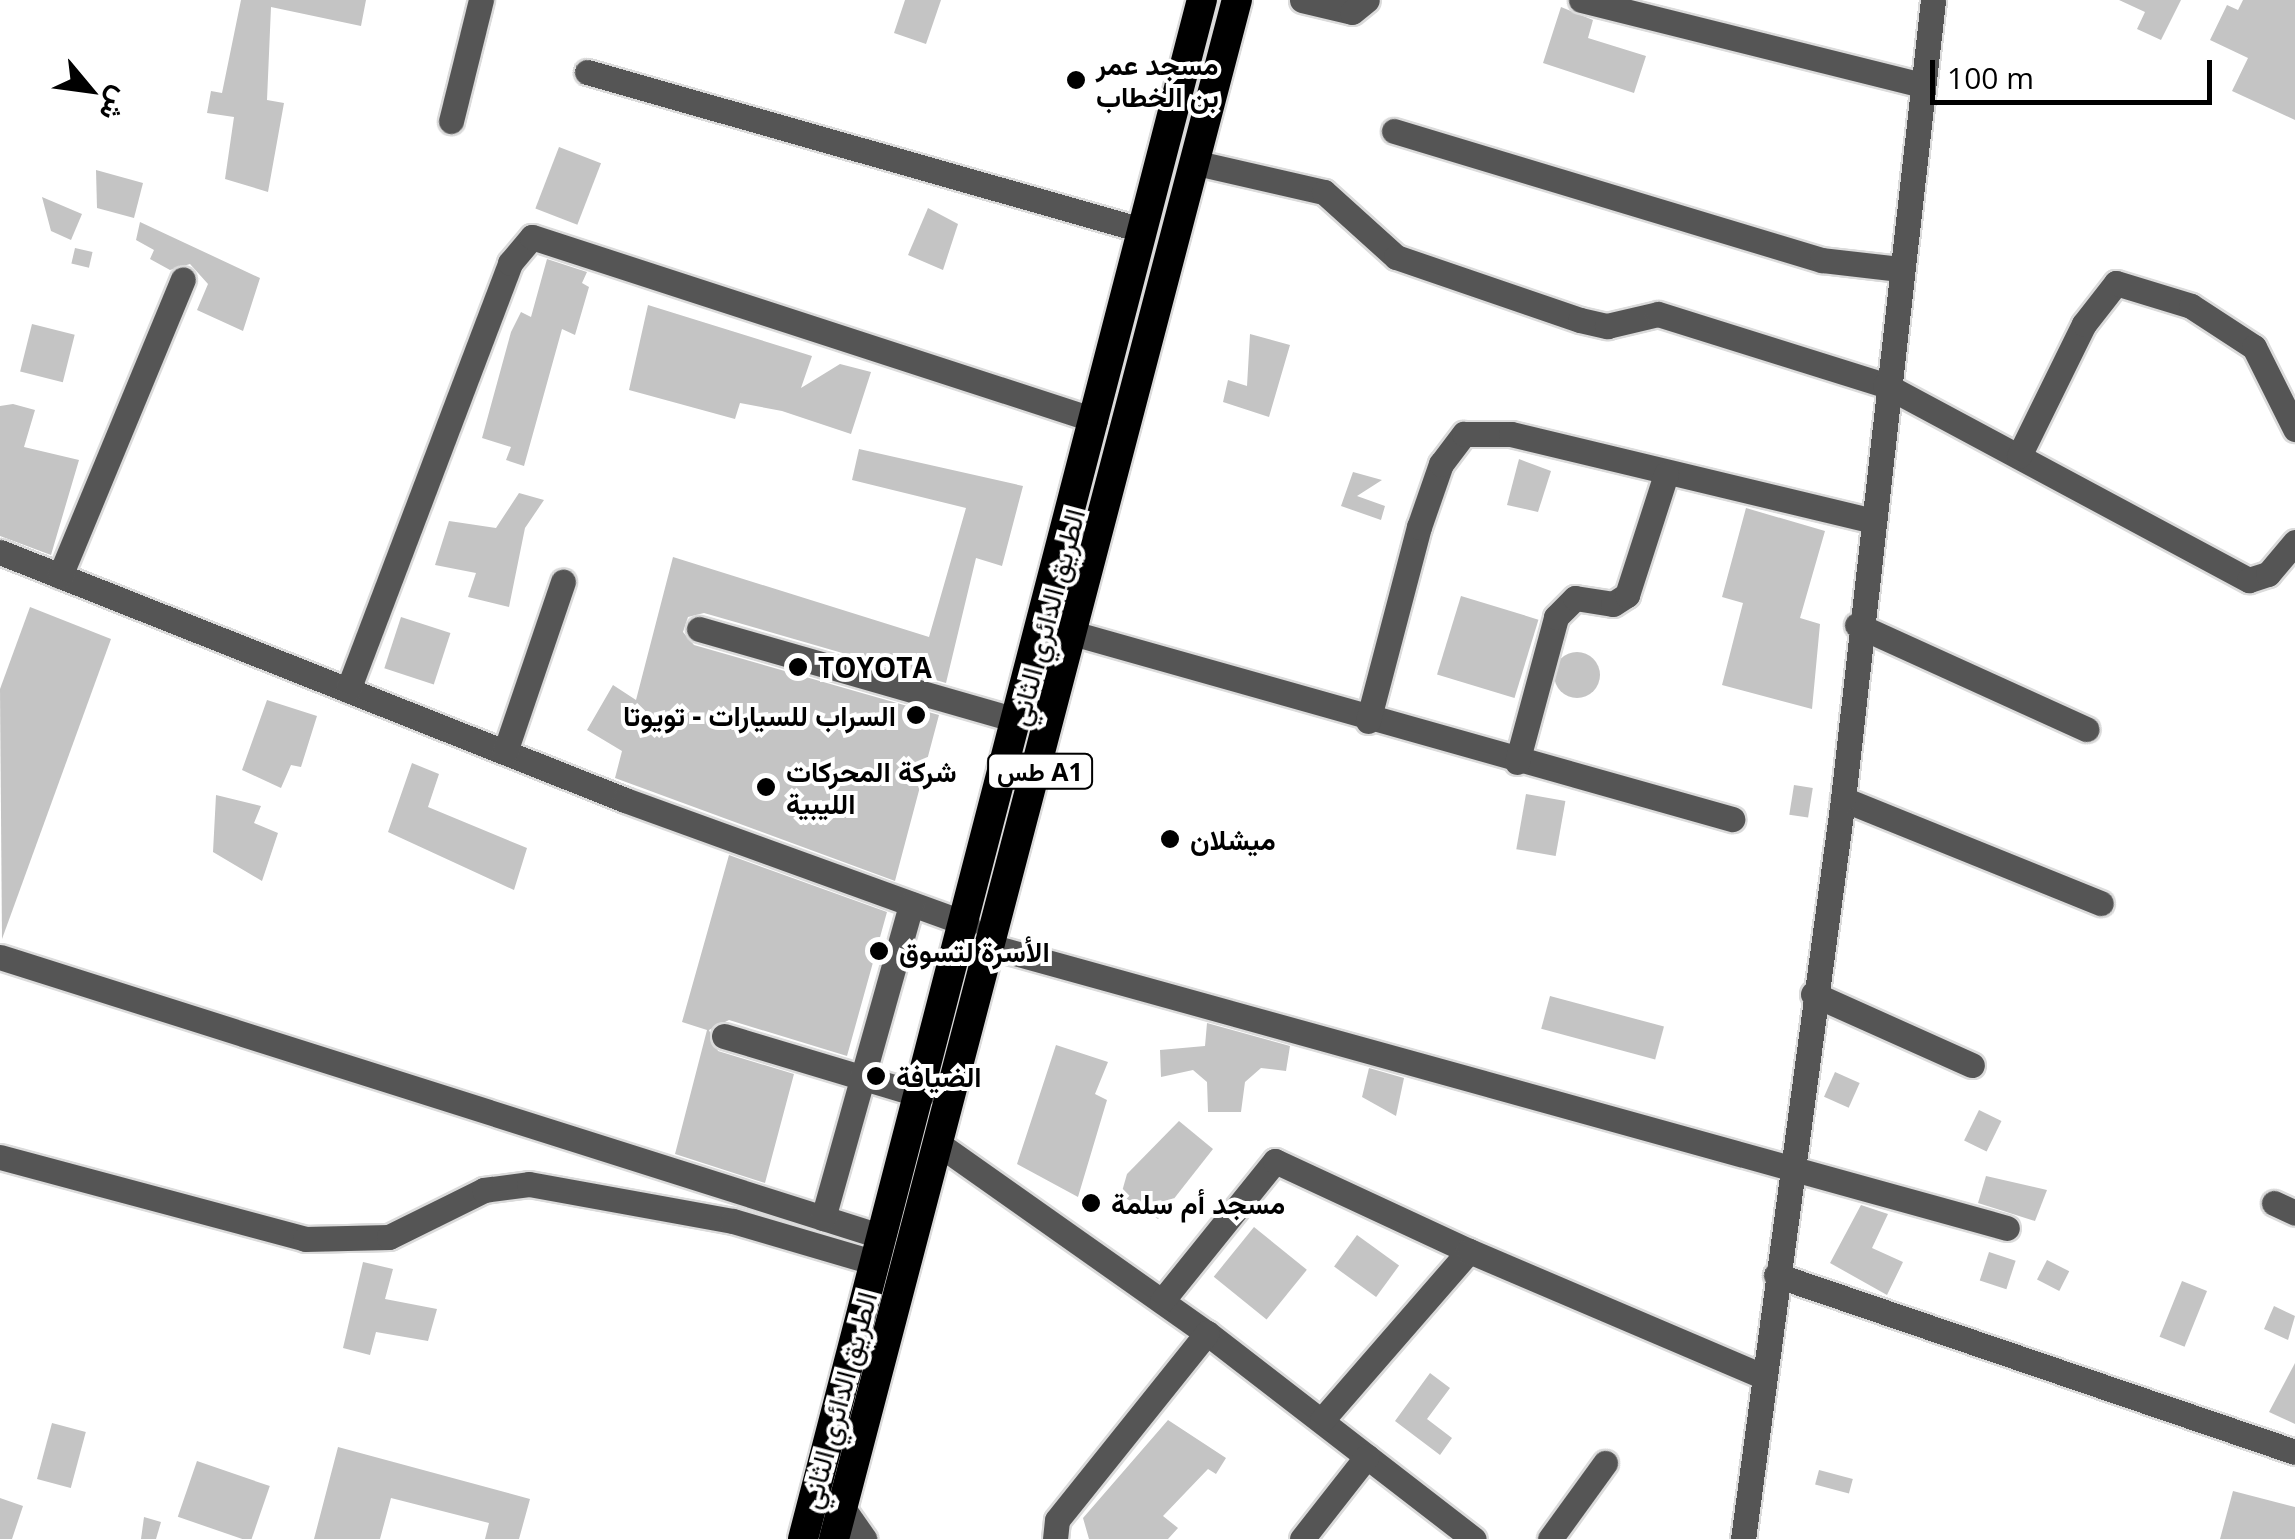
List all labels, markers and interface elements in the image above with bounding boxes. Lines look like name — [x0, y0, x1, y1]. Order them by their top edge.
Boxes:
north arrow — [40, 40, 140, 140]
scale bar — [1935, 40, 2218, 102]
place label: مسجد عمر بن الخطاب — [1096, 47, 1219, 113]
text: 100 m — [1947, 57, 2034, 98]
marker: مسجد عمر بن الخطاب — [1065, 69, 1087, 91]
text: ش — [91, 81, 141, 128]
street label: الطريق الدائري الثاني — [1001, 505, 1091, 729]
place label: TOYOTA — [818, 650, 932, 684]
marker: TOYOTA — [787, 656, 809, 678]
place label: السراب للسيارات - تويوتا — [623, 698, 896, 732]
marker: السراب للسيارات - تويوتا — [905, 704, 927, 726]
road number: طس A1 — [985, 751, 1095, 791]
place label: شركة المحركات الليبية — [786, 754, 956, 820]
marker: شركة المحركات الليبية — [755, 776, 777, 798]
place label: ميشلان — [1190, 822, 1276, 856]
marker: ميشلان — [1159, 828, 1181, 850]
place label: الأسرة لتسوق — [899, 934, 1050, 968]
marker: الأسرة لتسوق — [868, 940, 890, 962]
place label: الضيافة — [896, 1059, 982, 1093]
marker: الضيافة — [865, 1065, 887, 1087]
place label: مسجد أم سلمة — [1111, 1186, 1285, 1220]
marker: مسجد أم سلمة — [1080, 1192, 1102, 1214]
street label: الطريق الدائري الثاني — [793, 1288, 883, 1512]

